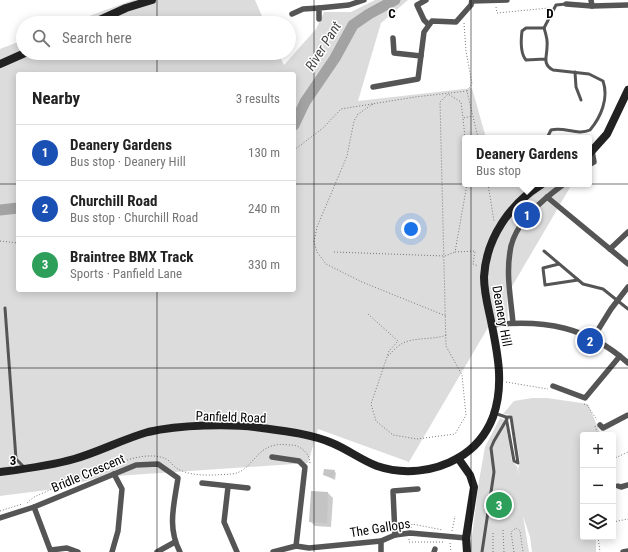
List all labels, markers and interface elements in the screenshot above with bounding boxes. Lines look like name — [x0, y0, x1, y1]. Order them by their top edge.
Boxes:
text: C — [388, 6, 396, 21]
text: D — [546, 6, 554, 21]
search box — [16, 16, 296, 60]
water label: River Pant — [302, 18, 345, 73]
icon: search — [30, 27, 52, 49]
text: Search here — [62, 29, 132, 47]
text: Nearby — [32, 88, 80, 108]
text: 3 results — [236, 91, 280, 106]
popup — [462, 135, 592, 187]
text: Deanery Gardens — [70, 136, 172, 154]
text: 1 — [42, 145, 48, 160]
text: 130 m — [248, 145, 280, 160]
text: Deanery Gardens — [476, 145, 578, 163]
text: Bus stop · Deanery Hill — [70, 154, 186, 169]
text: Bus stop — [476, 163, 521, 178]
text: Churchill Road — [70, 192, 157, 210]
pin: 1 — [514, 200, 540, 230]
text: 2 — [42, 201, 48, 216]
text: 240 m — [248, 201, 280, 216]
text: Bus stop · Churchill Road — [70, 210, 198, 225]
your location — [401, 219, 421, 239]
text: Braintree BMX Track — [70, 248, 194, 266]
text: 3 — [42, 257, 48, 272]
text: 330 m — [248, 257, 280, 272]
text: Sports · Panfield Lane — [70, 266, 182, 281]
street label: Deanery Hill — [489, 284, 515, 348]
pin: 2 — [577, 326, 603, 356]
street label: Panfield Road — [195, 408, 267, 426]
map controls — [580, 432, 616, 540]
button: + — [580, 432, 616, 468]
street label: Bridle Crescent — [49, 451, 127, 495]
text: 3 — [10, 453, 16, 468]
button: − — [580, 468, 616, 504]
pin: 3 — [486, 490, 512, 520]
button: layers — [580, 504, 616, 540]
street label: The Gallops — [349, 516, 411, 540]

